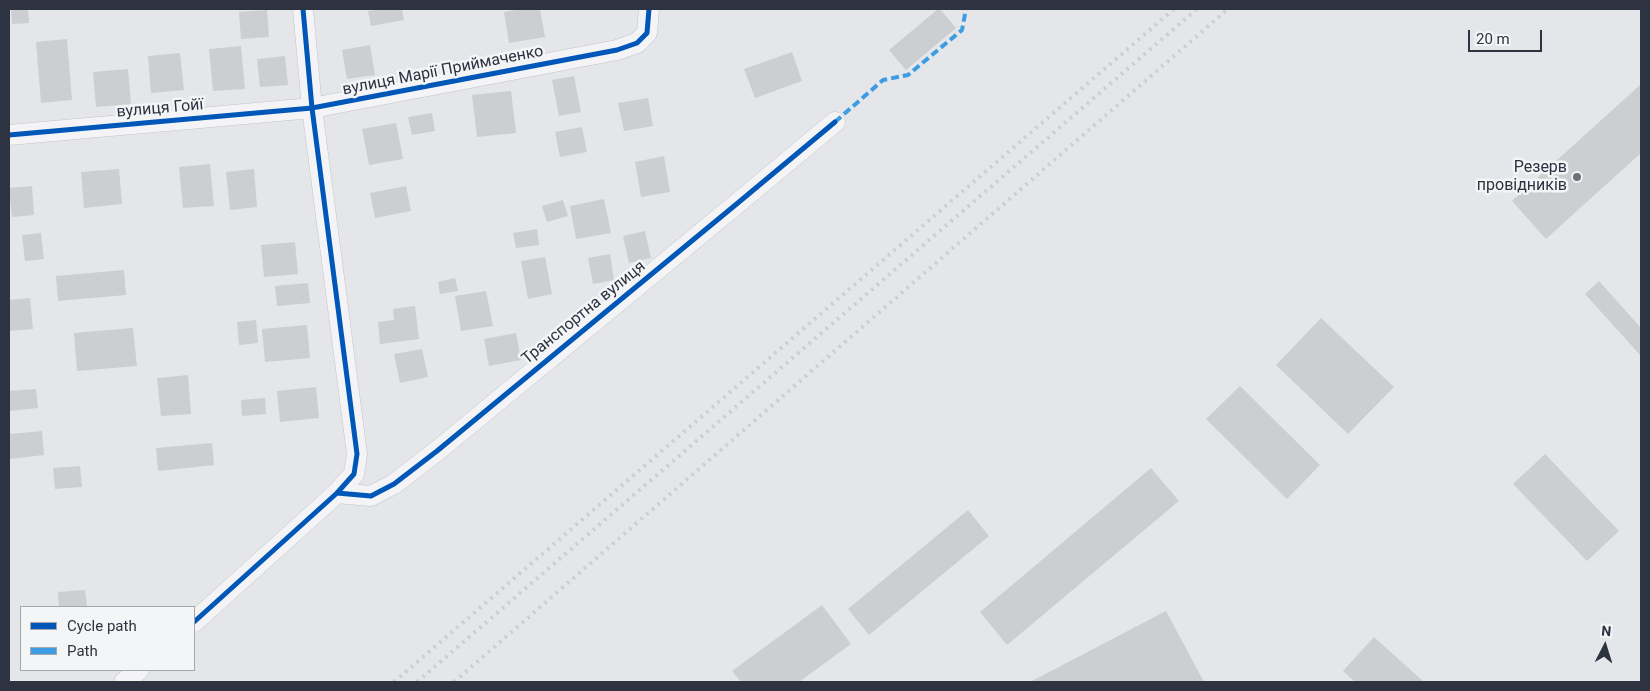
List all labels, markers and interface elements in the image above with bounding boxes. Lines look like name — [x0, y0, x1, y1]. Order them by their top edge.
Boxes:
scale bar — [1470, 20, 1544, 52]
text: 20 m — [1476, 30, 1510, 48]
street label: вулиця Марії Приймаченко — [341, 42, 545, 100]
street label: вулиця Гойї — [116, 96, 204, 122]
place label: Резерв провідників — [1477, 158, 1567, 196]
marker: Резерв провідників — [1571, 171, 1583, 183]
street label: Транспортна вулиця — [518, 257, 650, 369]
legend — [20, 606, 195, 671]
text: Cycle path — [67, 617, 137, 635]
north arrow — [1580, 621, 1630, 671]
text: N — [1601, 623, 1612, 639]
text: Path — [67, 642, 98, 660]

